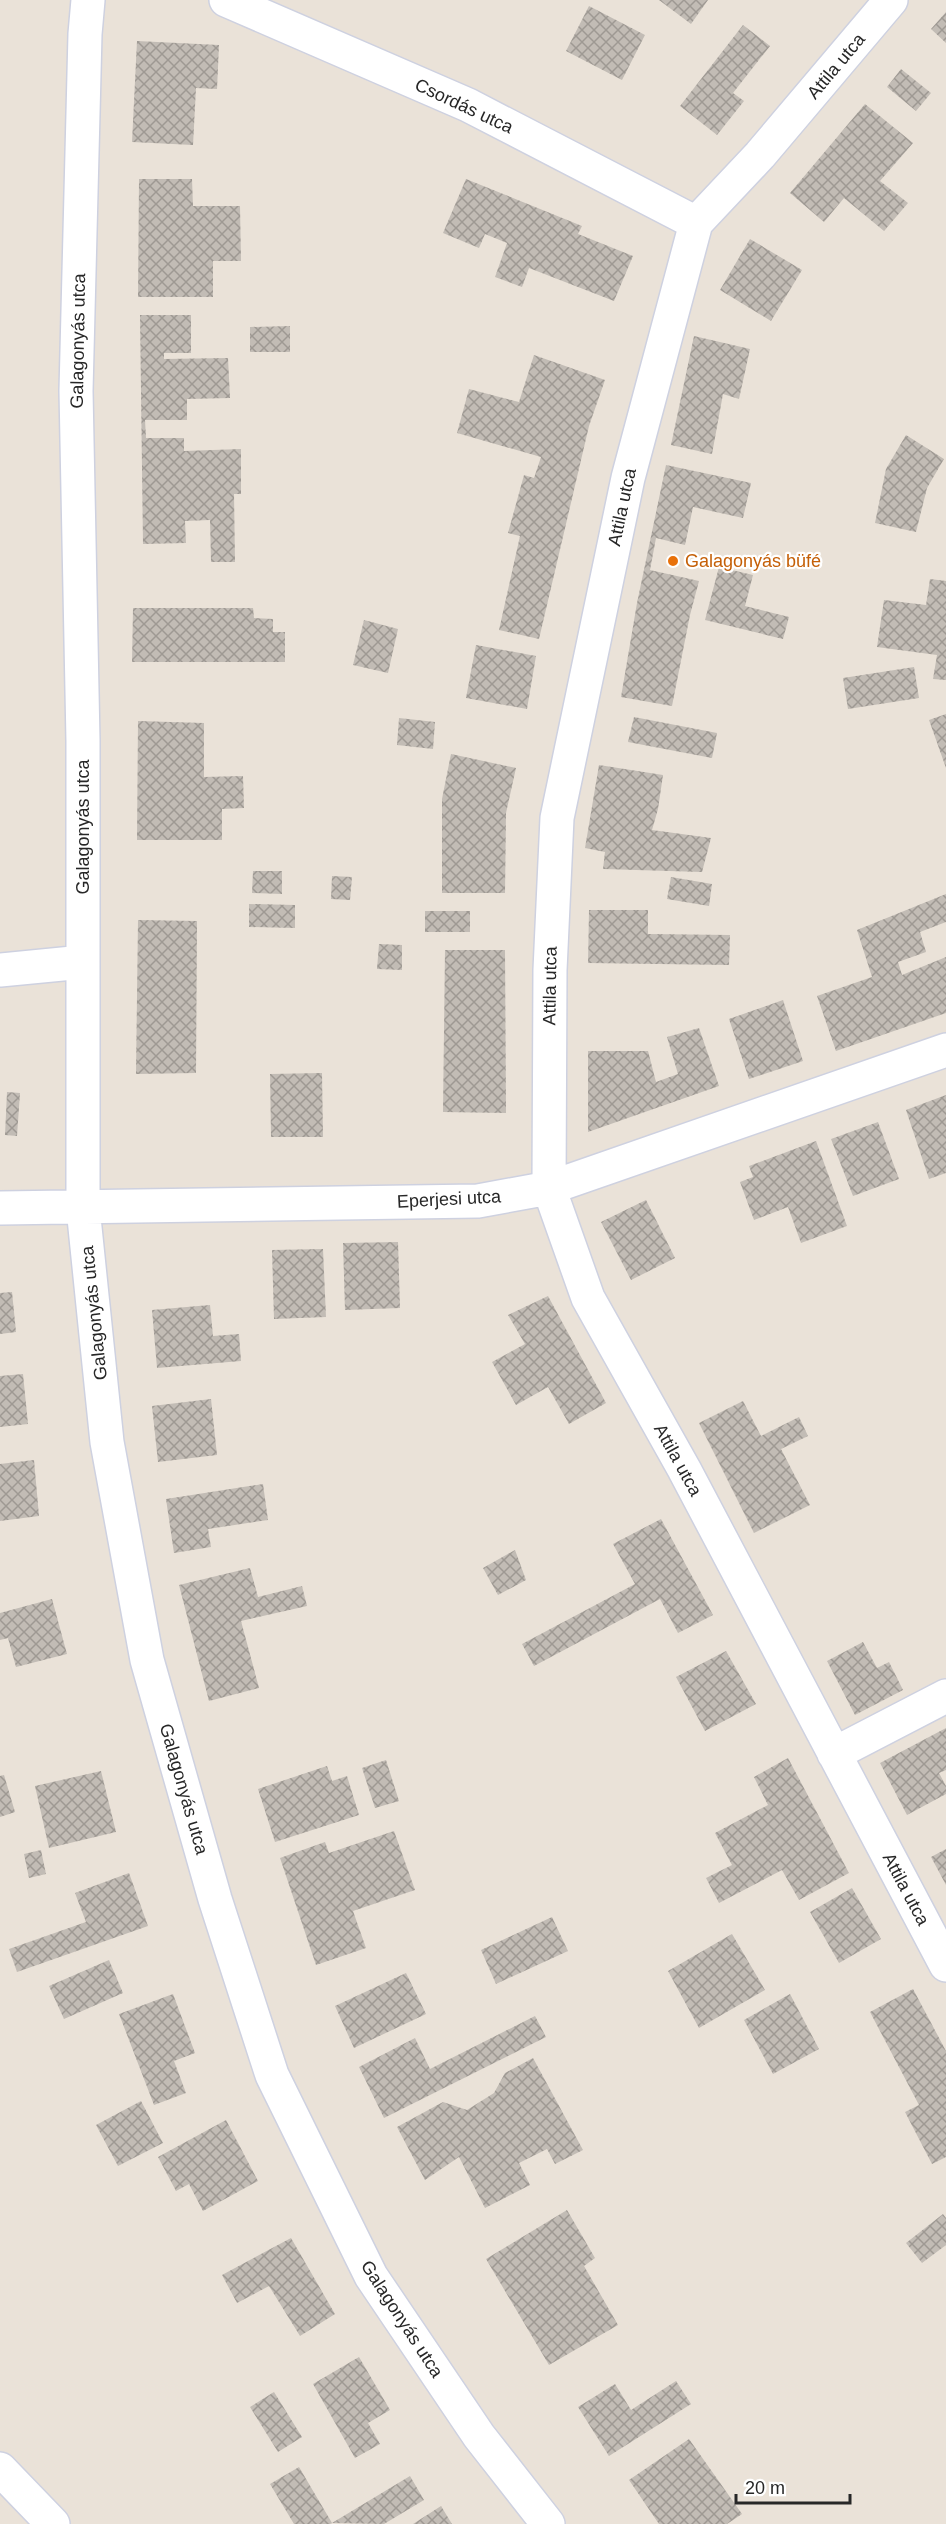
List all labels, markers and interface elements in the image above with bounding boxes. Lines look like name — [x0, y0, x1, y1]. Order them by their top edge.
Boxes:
street label: Attila utca — [803, 29, 870, 103]
street label: Csordás utca — [412, 75, 517, 138]
street label: Galagonyás utca — [67, 272, 89, 409]
street label: Attila utca — [604, 465, 640, 548]
place label: Galagonyás büfé — [685, 551, 821, 571]
marker: Galagonyás büfé — [666, 554, 680, 568]
street label: Galagonyás utca — [73, 758, 93, 895]
street label: Attila utca — [539, 945, 561, 1026]
street label: Eperjesi utca — [397, 1186, 502, 1212]
street label: Galagonyás utca — [77, 1244, 111, 1381]
street label: Attila utca — [650, 1421, 706, 1500]
street label: Galagonyás utca — [156, 1721, 213, 1858]
street label: Attila utca — [879, 1849, 934, 1929]
street label: Galagonyás utca — [357, 2257, 448, 2382]
scale bar — [736, 2467, 850, 2505]
text: 20 m — [745, 2478, 785, 2498]

